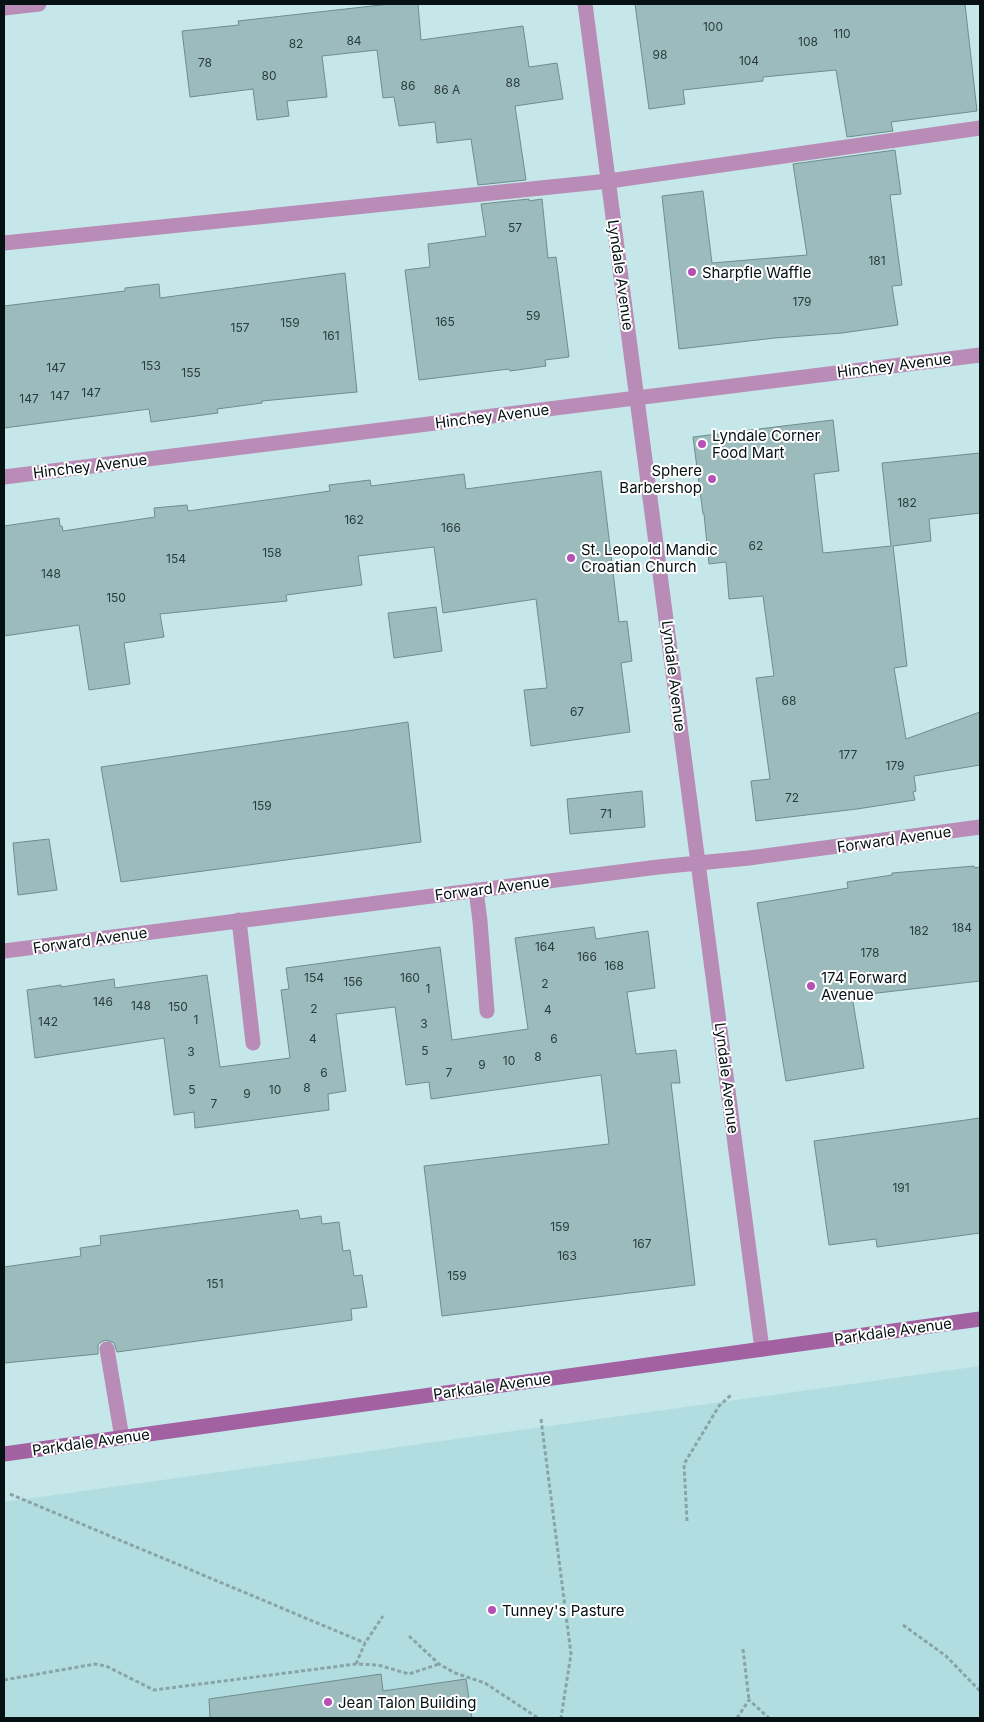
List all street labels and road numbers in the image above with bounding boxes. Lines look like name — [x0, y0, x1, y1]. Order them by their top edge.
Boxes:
street label: Lyndale Avenue — [604, 218, 638, 332]
street label: Hinchey Avenue — [836, 349, 952, 381]
street label: Hinchey Avenue — [434, 400, 550, 432]
street label: Hinchey Avenue — [32, 450, 148, 482]
street label: Lyndale Avenue — [658, 619, 690, 733]
street label: Forward Avenue — [836, 822, 952, 856]
street label: Forward Avenue — [434, 872, 550, 904]
street label: Forward Avenue — [32, 923, 148, 957]
street label: Lyndale Avenue — [711, 1021, 743, 1135]
street label: Parkdale Avenue — [833, 1313, 953, 1349]
street label: Parkdale Avenue — [432, 1368, 552, 1404]
street label: Parkdale Avenue — [31, 1424, 151, 1460]

